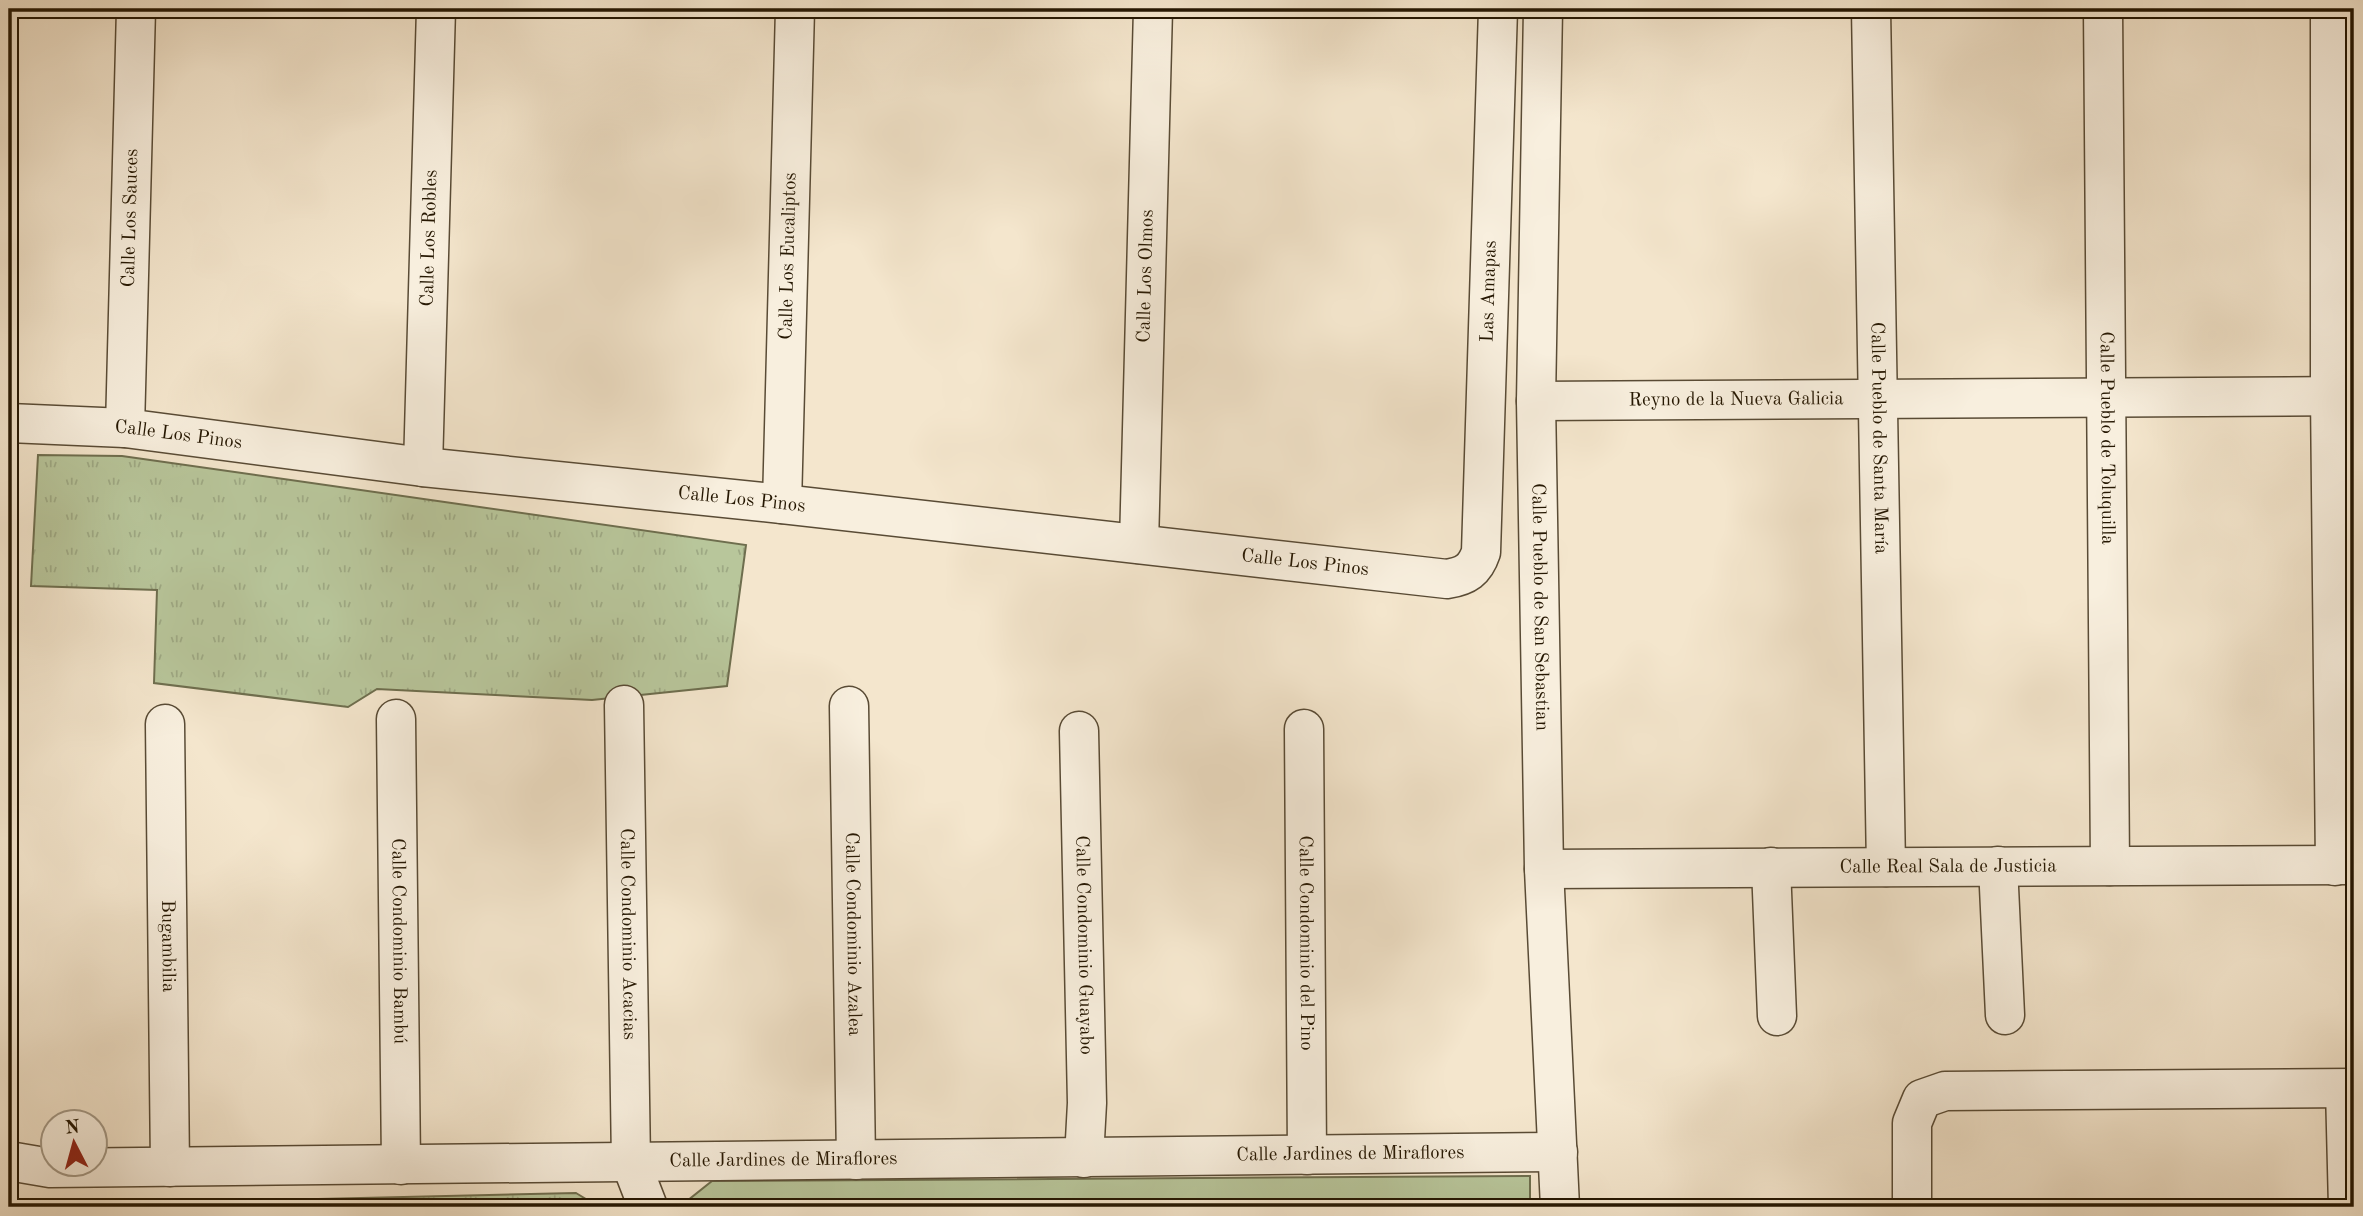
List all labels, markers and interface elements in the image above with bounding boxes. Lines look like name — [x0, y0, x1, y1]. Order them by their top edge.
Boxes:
street label: Calle Los Sauces — [119, 148, 142, 288]
street label: Calle Los Robles — [418, 169, 441, 307]
street label: Calle Los Eucaliptos — [777, 172, 800, 340]
street label: Calle Los Olmos — [1135, 209, 1157, 343]
street label: Las Amapas — [1478, 240, 1500, 343]
street label: Calle Pueblo de Santa María — [1867, 322, 1890, 555]
street label: Calle Pueblo de Toluquilla — [2096, 331, 2117, 545]
street label: Reyno de la Nueva Galicia — [1628, 390, 1844, 410]
street label: Calle Los Pinos — [114, 418, 243, 453]
street label: Calle Pueblo de San Sebastian — [1528, 483, 1551, 731]
street label: Calle Los Pinos — [677, 484, 806, 516]
street label: Calle Los Pinos — [1240, 546, 1370, 580]
street label: Calle Condominio Acacias — [616, 828, 639, 1040]
street label: Calle Condominio Azalea — [841, 832, 864, 1037]
street label: Calle Condominio Guayabo — [1072, 835, 1095, 1055]
street label: Calle Condominio del Pino — [1295, 835, 1316, 1051]
street label: Calle Condominio Bambú — [388, 838, 409, 1044]
street label: Calle Real Sala de Justicia — [1839, 857, 2057, 877]
street label: Bugambilia — [157, 900, 178, 993]
north arrow — [38, 1108, 108, 1178]
text: N — [64, 1118, 81, 1139]
street label: Calle Jardines de Miraflores — [1236, 1143, 1465, 1165]
street label: Calle Jardines de Miraflores — [669, 1150, 898, 1171]

